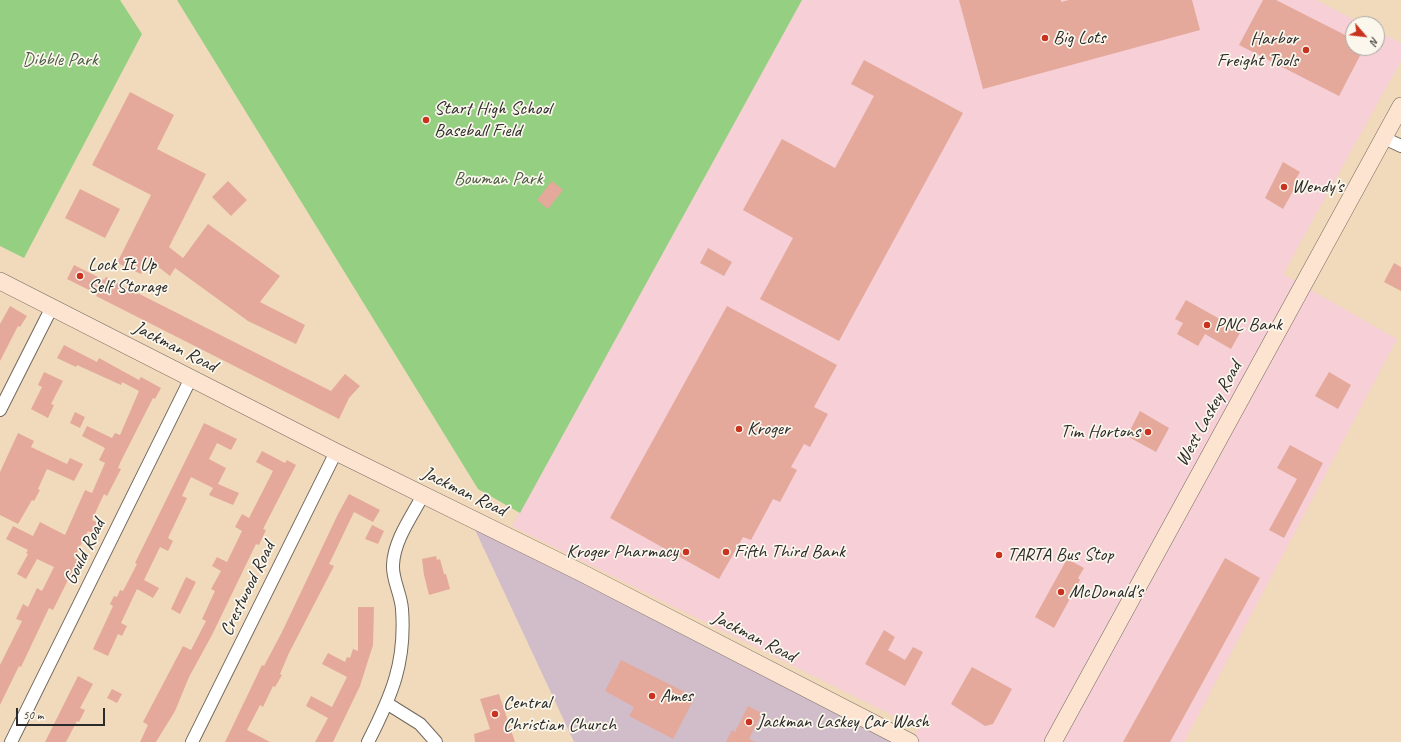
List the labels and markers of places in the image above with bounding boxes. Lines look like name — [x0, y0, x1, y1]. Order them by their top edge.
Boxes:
place label: Big Lots — [1053, 27, 1106, 49]
place label: Harbor Freight Tools — [1217, 28, 1298, 72]
marker: Big Lots — [1040, 33, 1050, 43]
marker: Harbor Freight Tools — [1301, 45, 1311, 55]
place label: Start High School Baseball Field — [434, 98, 551, 142]
marker: Start High School Baseball Field — [421, 115, 431, 125]
place label: Wendy's — [1292, 176, 1343, 198]
marker: Wendy's — [1279, 182, 1289, 192]
place label: Lock It Up Self Storage — [88, 254, 167, 298]
marker: Lock It Up Self Storage — [75, 271, 85, 281]
place label: PNC Bank — [1215, 314, 1282, 336]
marker: PNC Bank — [1202, 320, 1212, 330]
place label: Kroger — [747, 418, 790, 440]
place label: Tim Hortons — [1060, 421, 1140, 443]
marker: Kroger — [734, 424, 744, 434]
marker: Tim Hortons — [1143, 427, 1153, 437]
place label: Kroger Pharmacy — [566, 541, 678, 563]
place label: Fifth Third Bank — [734, 541, 845, 563]
place label: TARTA Bus Stop — [1007, 544, 1113, 566]
marker: Kroger Pharmacy — [681, 547, 691, 557]
marker: Fifth Third Bank — [721, 547, 731, 557]
marker: TARTA Bus Stop — [994, 550, 1004, 560]
place label: McDonald's — [1069, 581, 1143, 603]
marker: McDonald's — [1056, 587, 1066, 597]
place label: Ames — [660, 685, 693, 707]
marker: Ames — [647, 691, 657, 701]
place label: Central Christian Church — [503, 692, 616, 736]
marker: Central Christian Church — [490, 709, 500, 719]
place label: Jackman Laskey Car Wash — [757, 711, 929, 733]
marker: Jackman Laskey Car Wash — [744, 717, 754, 727]

